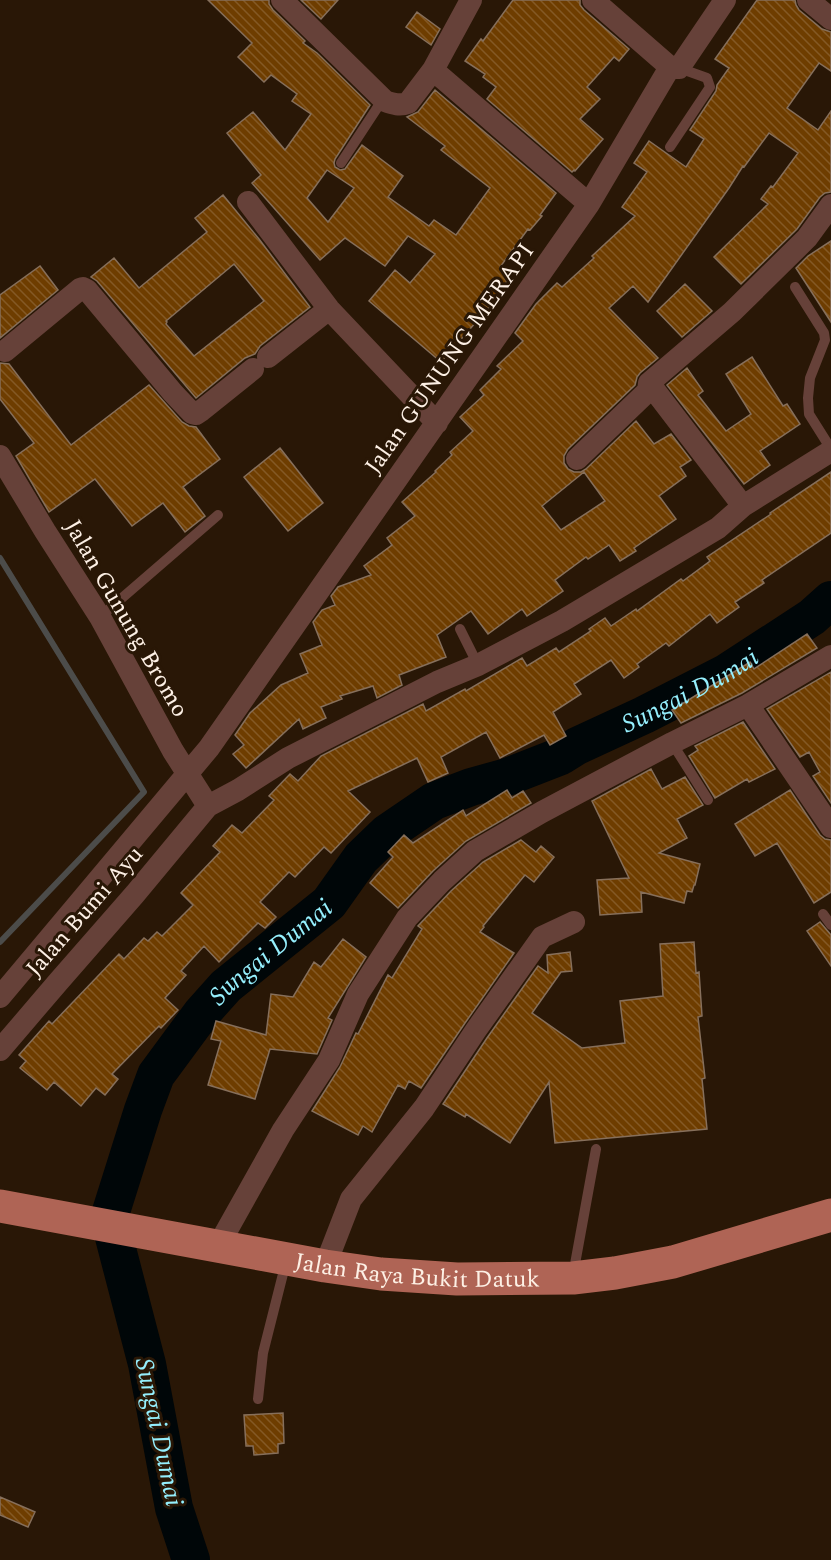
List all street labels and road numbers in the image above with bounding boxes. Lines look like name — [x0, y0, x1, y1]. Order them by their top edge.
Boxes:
street label: Jalan GUNUNG MERAPI — [356, 235, 544, 482]
street label: Jalan Gunung Bromo — [55, 513, 198, 724]
street label: Jalan Bumi Ayu — [17, 838, 152, 985]
street label: Jalan Raya Bukit Datuk — [292, 1244, 540, 1298]

